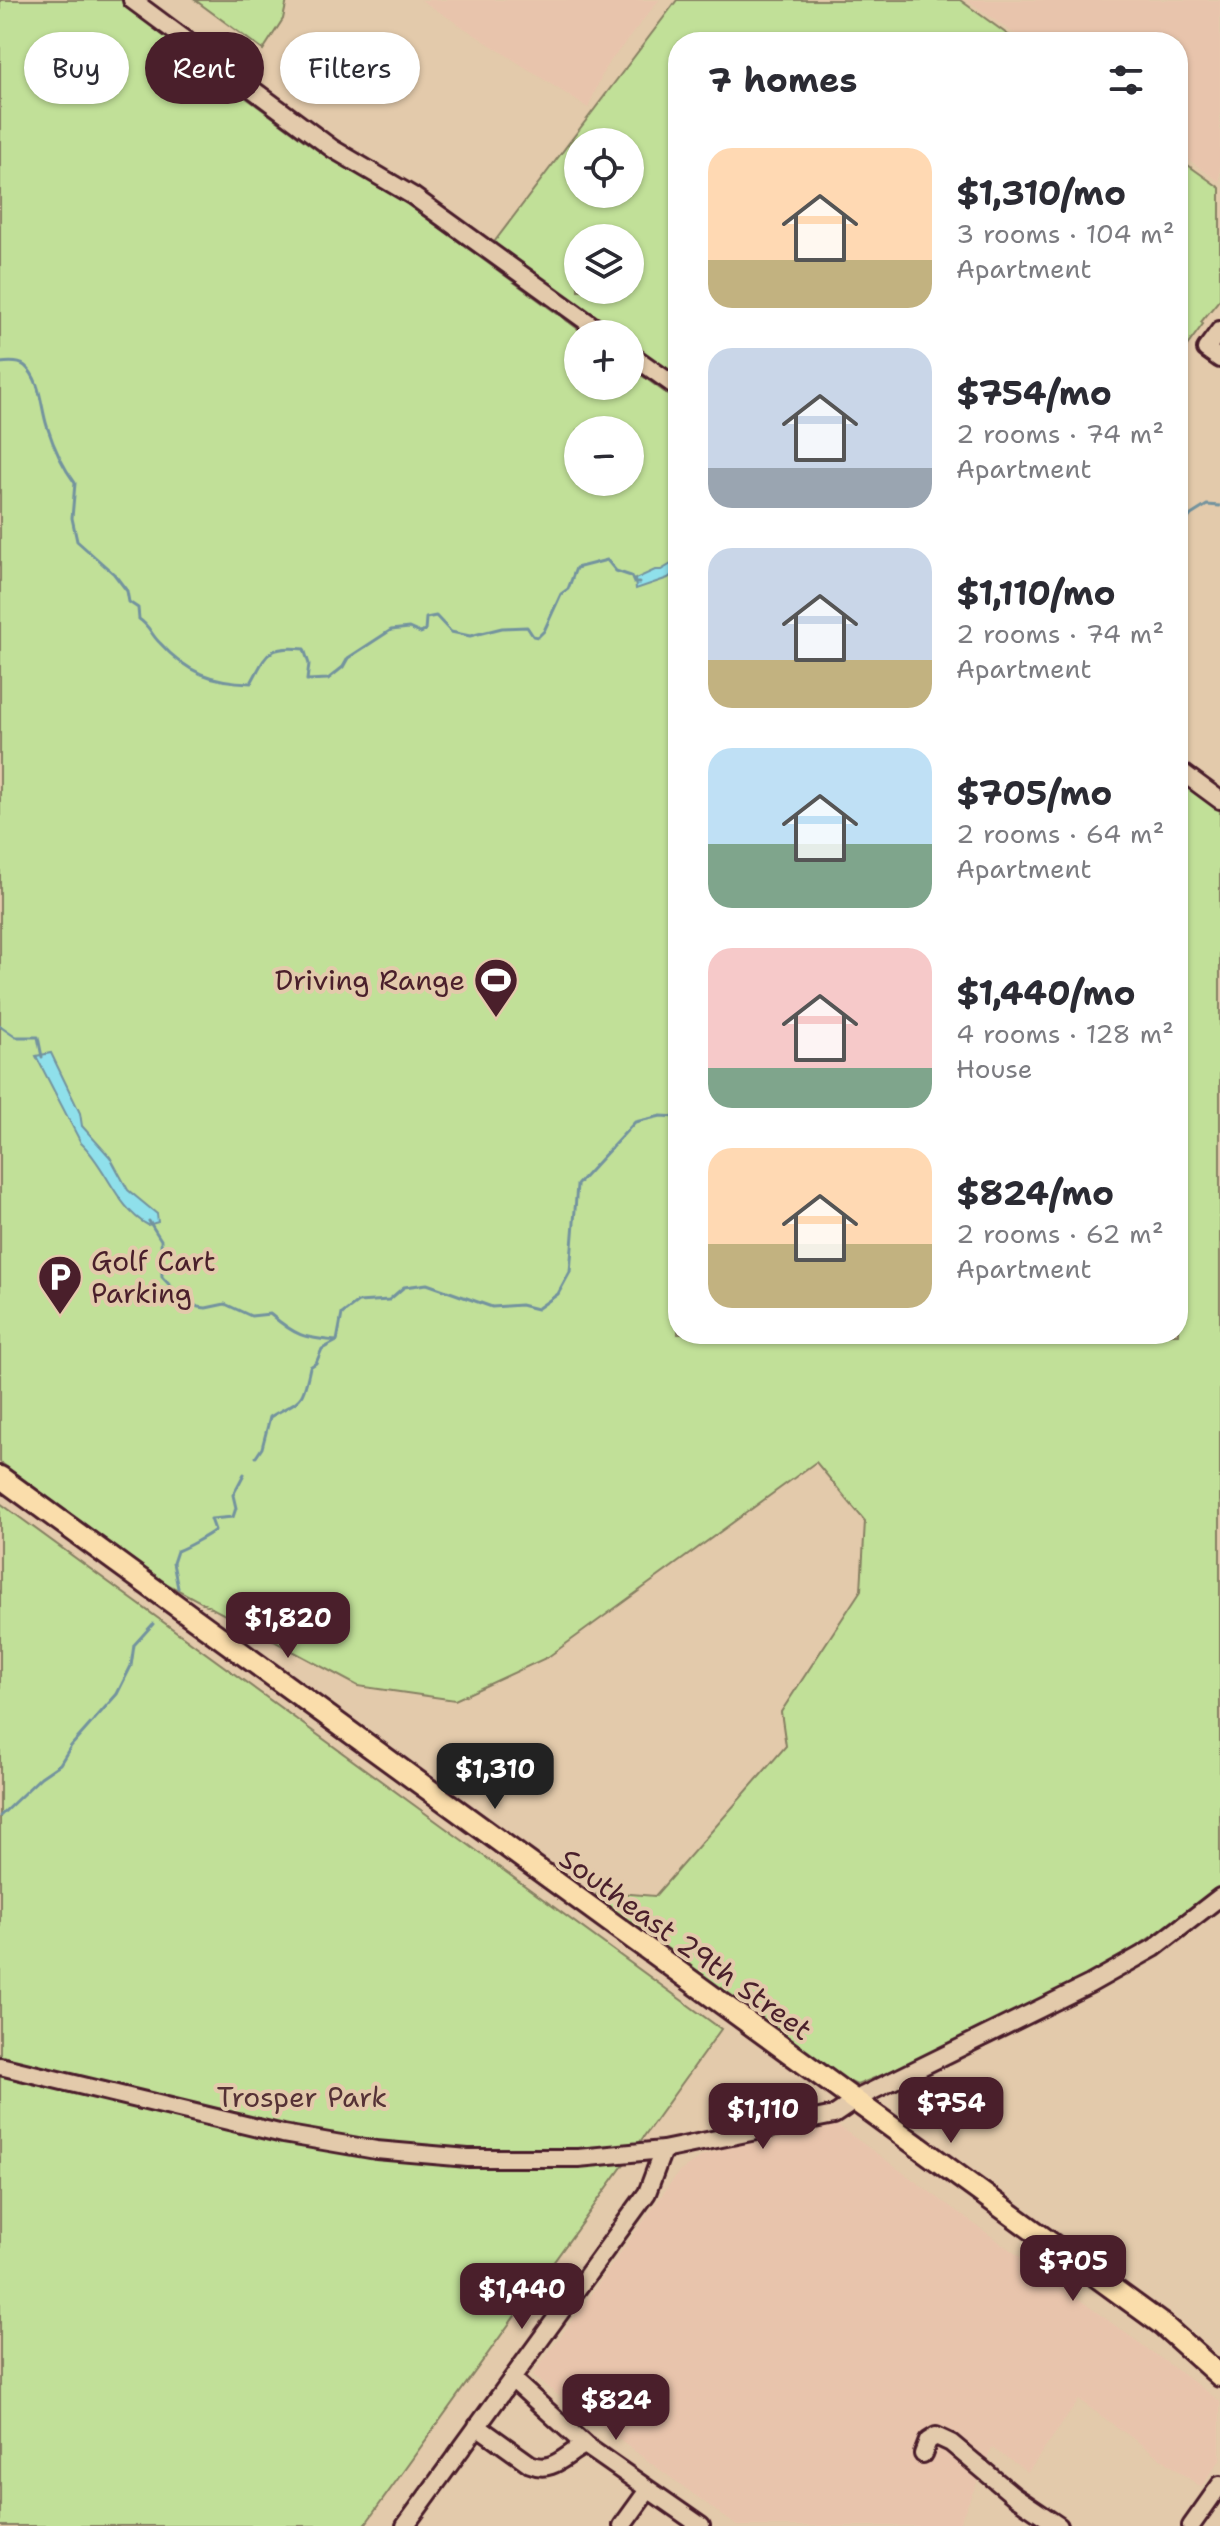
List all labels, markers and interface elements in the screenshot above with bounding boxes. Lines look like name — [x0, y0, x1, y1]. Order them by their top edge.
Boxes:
chip: Buy — [24, 32, 129, 104]
chip: Rent — [145, 32, 264, 104]
chip: Filters — [280, 32, 420, 104]
text: 7 homes — [708, 57, 857, 103]
icon: filters — [1104, 58, 1148, 102]
map controls — [564, 128, 644, 496]
button: locate — [564, 128, 644, 208]
text: $1,310/mo — [956, 170, 1126, 216]
icon: home — [772, 180, 868, 276]
text: 3 rooms · 104 m² — [956, 216, 1175, 251]
button: layers — [564, 224, 644, 304]
text: Apartment — [956, 251, 1092, 286]
button: + — [564, 320, 644, 400]
text: $754/mo — [956, 370, 1112, 416]
icon: home — [772, 380, 868, 476]
button: − — [564, 416, 644, 496]
text: 2 rooms · 74 m² — [956, 416, 1164, 451]
text: Apartment — [956, 451, 1092, 486]
text: $1,110/mo — [956, 570, 1116, 616]
icon: home — [772, 580, 868, 676]
text: 2 rooms · 74 m² — [956, 616, 1164, 651]
text: Apartment — [956, 651, 1092, 686]
text: $705/mo — [956, 770, 1112, 816]
icon: home — [772, 780, 868, 876]
text: 2 rooms · 64 m² — [956, 816, 1164, 851]
text: Apartment — [956, 851, 1092, 886]
sports icon: Driving Range — [472, 956, 520, 1019]
place label: Driving Range — [275, 961, 465, 999]
text: $1,440/mo — [956, 970, 1136, 1016]
icon: home — [772, 980, 868, 1076]
text: 4 rooms · 128 m² — [956, 1016, 1174, 1051]
text: House — [956, 1051, 1032, 1086]
text: $824/mo — [956, 1170, 1114, 1216]
icon: home — [772, 1180, 868, 1276]
text: 2 rooms · 62 m² — [956, 1216, 1164, 1251]
place label: Golf Cart Parking — [91, 1242, 216, 1312]
text: Apartment — [956, 1251, 1092, 1286]
parking icon: Golf Cart Parking — [36, 1253, 84, 1316]
pin: $1,820 — [223, 1592, 353, 1660]
text: $1,820 — [244, 1600, 332, 1635]
pin: $1,310 — [430, 1743, 560, 1811]
text: $1,310 — [455, 1751, 535, 1786]
street label: Southeast 29th Street — [552, 1839, 820, 2049]
pin: $754 — [904, 2077, 998, 2145]
park label: Trosper Park — [217, 2078, 387, 2116]
pin: $1,110 — [698, 2083, 828, 2151]
text: $754 — [916, 2085, 986, 2120]
text: $1,110 — [727, 2091, 799, 2126]
pin: $705 — [1026, 2235, 1120, 2303]
text: $705 — [1038, 2243, 1108, 2278]
pin: $1,440 — [457, 2263, 587, 2331]
text: $1,440 — [478, 2271, 566, 2306]
pin: $824 — [569, 2374, 663, 2442]
text: $824 — [580, 2382, 652, 2417]

